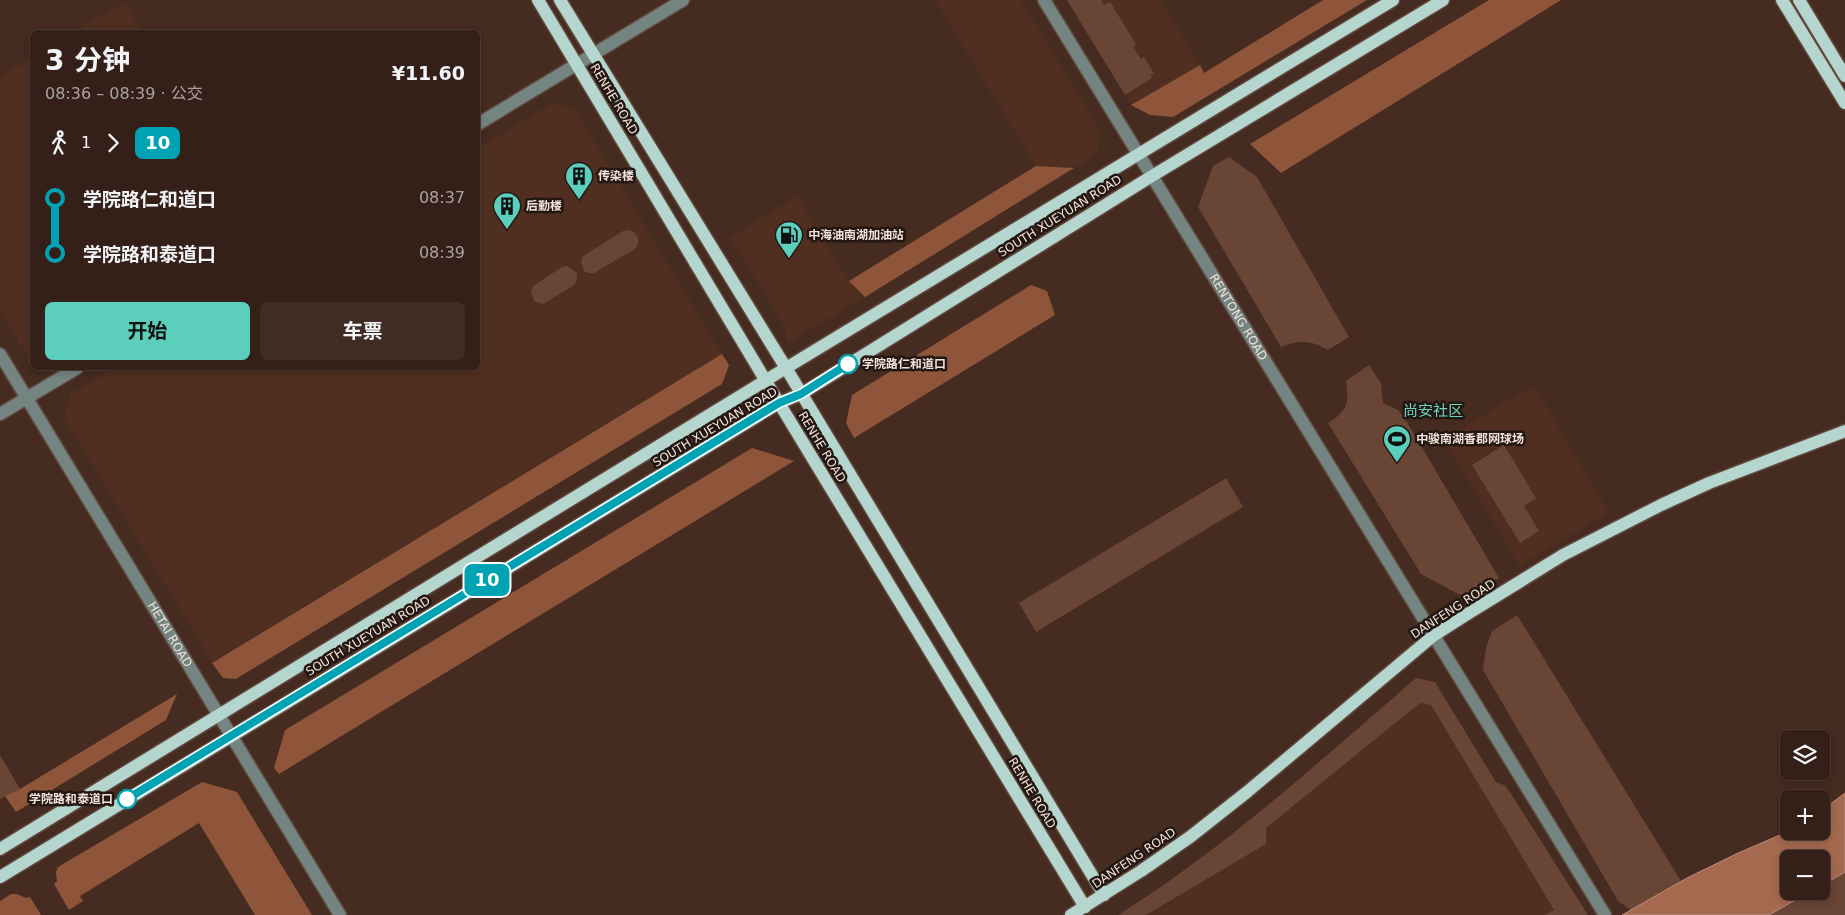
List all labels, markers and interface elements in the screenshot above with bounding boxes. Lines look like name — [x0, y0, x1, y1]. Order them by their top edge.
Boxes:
text: 3 分钟 — [45, 44, 130, 77]
street label: RENHE ROAD — [587, 61, 641, 137]
text: ¥11.60 — [392, 62, 465, 84]
text: 08:36 – 08:39 · 公交 — [45, 84, 203, 103]
icon: walk — [45, 129, 73, 157]
icon: forward — [99, 129, 127, 157]
text: 10 — [145, 132, 170, 153]
text: 1 — [81, 133, 91, 152]
building icon: 传染楼 — [564, 161, 594, 200]
place label: 传染楼 — [598, 169, 634, 183]
street label: SOUTH XUEYUAN ROAD — [996, 172, 1124, 260]
text: 学院路仁和道口 — [83, 188, 216, 210]
text: 08:37 — [419, 188, 465, 207]
building icon: 后勤楼 — [492, 191, 522, 230]
place label: 后勤楼 — [526, 199, 562, 213]
fuel station icon: 中海油南湖加油站 — [774, 220, 804, 259]
place label: 中海油南湖加油站 — [808, 228, 904, 242]
text: 学院路和泰道口 — [83, 243, 216, 265]
text: 08:39 — [419, 243, 465, 262]
street label: RENTONG ROAD — [1207, 271, 1270, 363]
button: 开始 — [45, 302, 250, 360]
button: 车票 — [260, 302, 465, 360]
marker: 学院路仁和道口 — [838, 354, 858, 374]
place label: 学院路仁和道口 — [862, 357, 946, 371]
street label: SOUTH XUEYUAN ROAD — [650, 384, 780, 470]
district label: 尚安社区 — [1403, 402, 1463, 420]
street label: RENHE ROAD — [795, 409, 849, 485]
sports icon: 中骏南湖香郡网球场 — [1382, 424, 1412, 463]
place label: 中骏南湖香郡网球场 — [1416, 432, 1524, 446]
line badge: 10 — [464, 564, 510, 596]
text: 10 — [474, 569, 500, 590]
street label: DANFENG ROAD — [1408, 576, 1498, 642]
street label: SOUTH XUEYUAN ROAD — [303, 593, 433, 679]
street label: HETAI ROAD — [145, 599, 195, 670]
map controls — [1780, 730, 1830, 900]
button: layers — [1780, 730, 1830, 780]
street label: RENHE ROAD — [1005, 755, 1059, 831]
marker: 学院路和泰道口 — [117, 789, 137, 809]
button: + — [1780, 790, 1830, 840]
place label: 学院路和泰道口 — [29, 792, 113, 806]
street label: DANFENG ROAD — [1090, 825, 1178, 891]
button: − — [1780, 850, 1830, 900]

